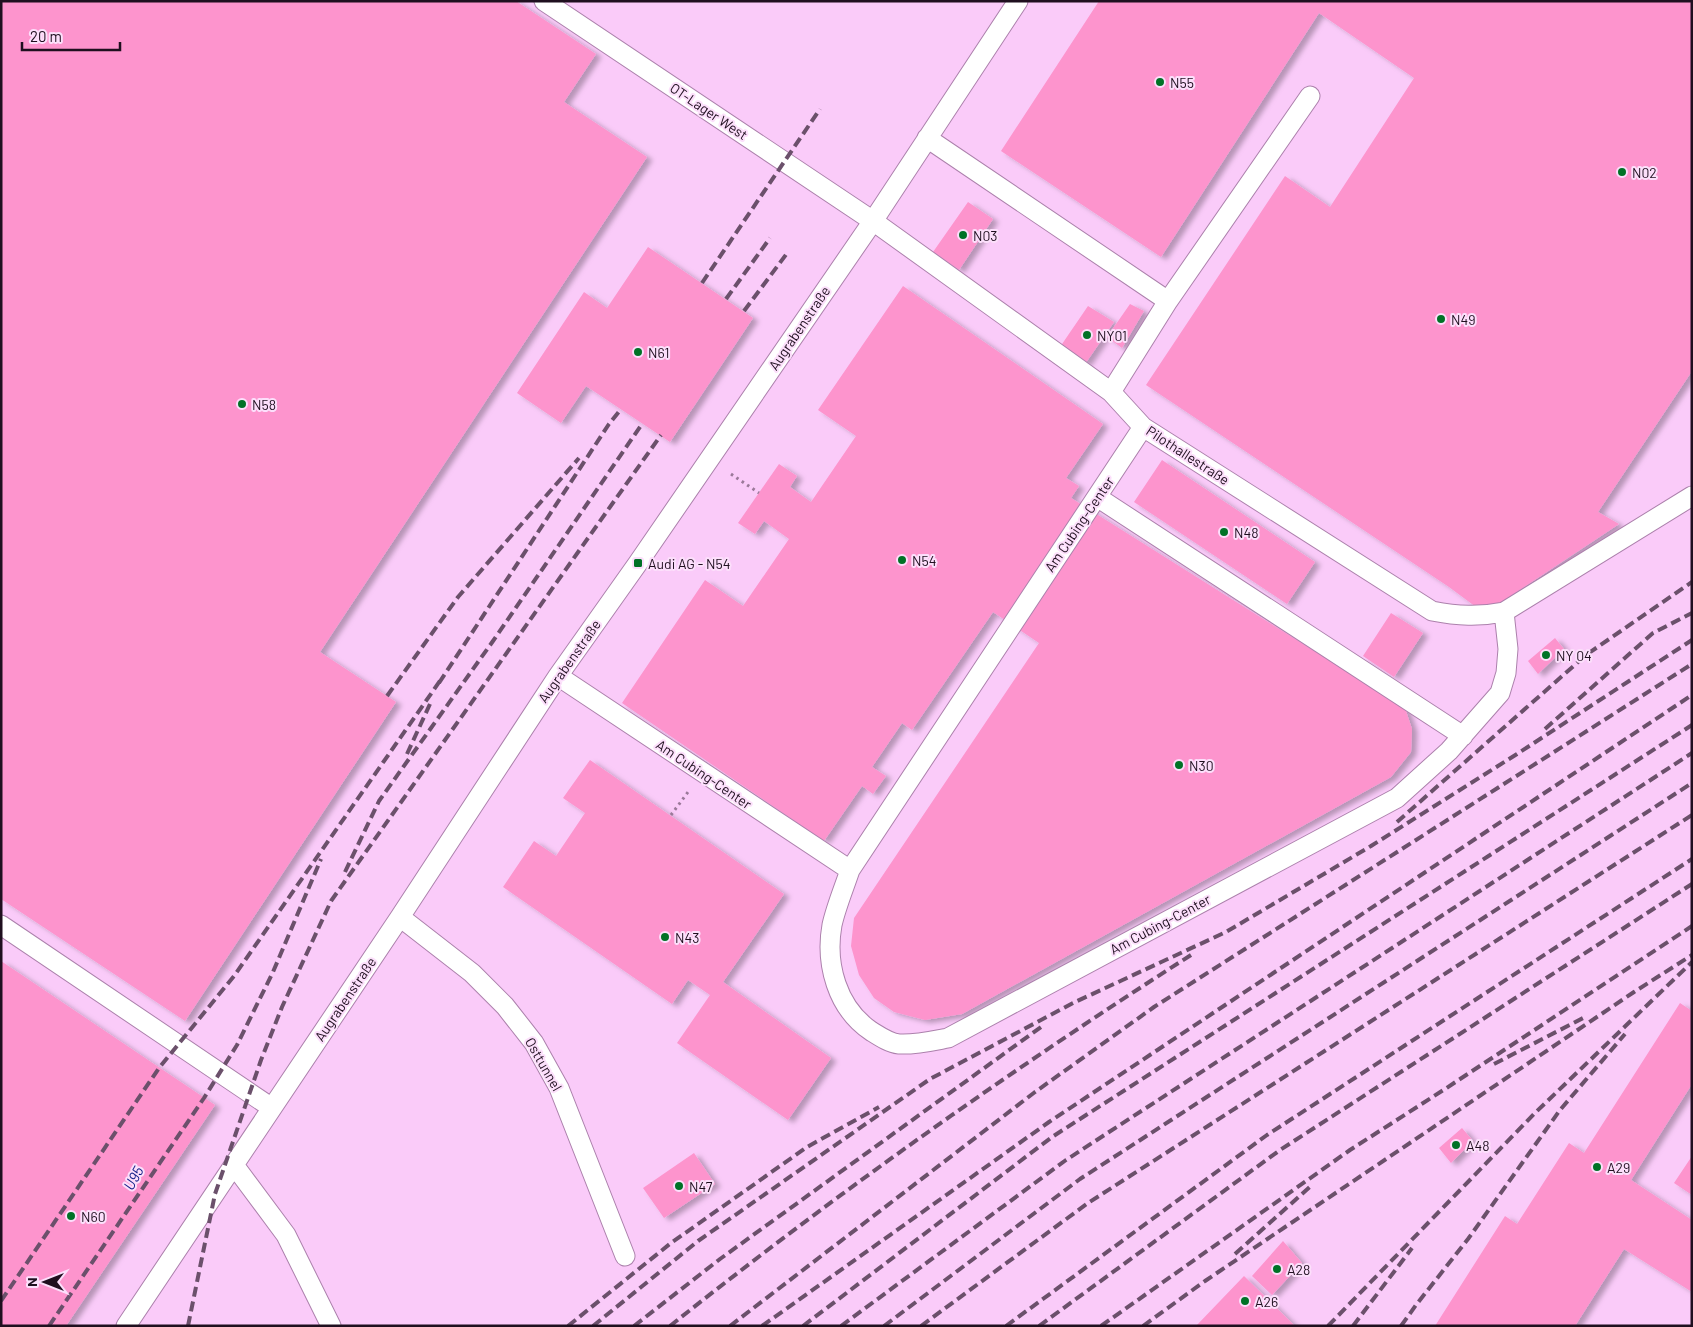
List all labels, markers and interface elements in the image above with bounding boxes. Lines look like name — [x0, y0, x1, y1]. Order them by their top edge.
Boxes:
scale bar — [22, 20, 120, 52]
text: 20 m — [30, 27, 62, 45]
place label: N55 — [1170, 74, 1194, 91]
marker: N55 — [1154, 76, 1166, 88]
street label: OT-Lager West — [667, 79, 751, 143]
place label: N02 — [1632, 164, 1657, 181]
marker: N02 — [1616, 166, 1628, 178]
place label: N03 — [973, 227, 998, 244]
marker: N03 — [957, 229, 969, 241]
street label: Augrabenstraße — [765, 283, 833, 373]
place label: N49 — [1451, 311, 1475, 328]
marker: N49 — [1435, 313, 1447, 325]
place label: NY01 — [1097, 327, 1127, 344]
marker: NY01 — [1081, 329, 1093, 341]
place label: N61 — [648, 344, 669, 361]
marker: N61 — [632, 346, 644, 358]
place label: N58 — [252, 396, 276, 413]
marker: N58 — [236, 398, 248, 410]
street label: Pilothallestraße — [1143, 422, 1233, 488]
street label: Am Cubing-Center — [1041, 473, 1117, 575]
place label: N48 — [1234, 524, 1258, 541]
marker: N48 — [1218, 526, 1230, 538]
place label: N54 — [912, 552, 936, 569]
marker: N54 — [896, 554, 908, 566]
place label: Audi AG - N54 — [648, 555, 730, 572]
marker: Audi AG - N54 — [632, 557, 644, 569]
street label: Augrabenstraße — [534, 616, 604, 706]
place label: NY 04 — [1556, 647, 1592, 664]
marker: NY 04 — [1540, 649, 1552, 661]
street label: Am Cubing-Center — [653, 736, 755, 812]
place label: N30 — [1189, 757, 1214, 774]
marker: N30 — [1173, 759, 1185, 771]
street label: Am Cubing-Center — [1107, 890, 1213, 958]
place label: N43 — [675, 929, 699, 946]
marker: N43 — [659, 931, 671, 943]
street label: Augrabenstraße — [311, 954, 379, 1044]
street label: Osttunnel — [522, 1034, 566, 1094]
place label: A48 — [1466, 1137, 1490, 1154]
marker: A48 — [1450, 1139, 1462, 1151]
place label: A29 — [1607, 1159, 1630, 1176]
marker: A29 — [1591, 1161, 1603, 1173]
water label: U95 — [119, 1162, 147, 1193]
place label: N47 — [689, 1178, 713, 1195]
marker: N47 — [673, 1180, 685, 1192]
place label: N60 — [81, 1208, 106, 1225]
marker: N60 — [65, 1210, 77, 1222]
north arrow — [20, 1257, 70, 1307]
place label: A28 — [1287, 1261, 1310, 1278]
marker: A28 — [1271, 1263, 1283, 1275]
text: N — [23, 1277, 40, 1287]
place label: A26 — [1255, 1293, 1278, 1310]
marker: A26 — [1239, 1295, 1251, 1307]

